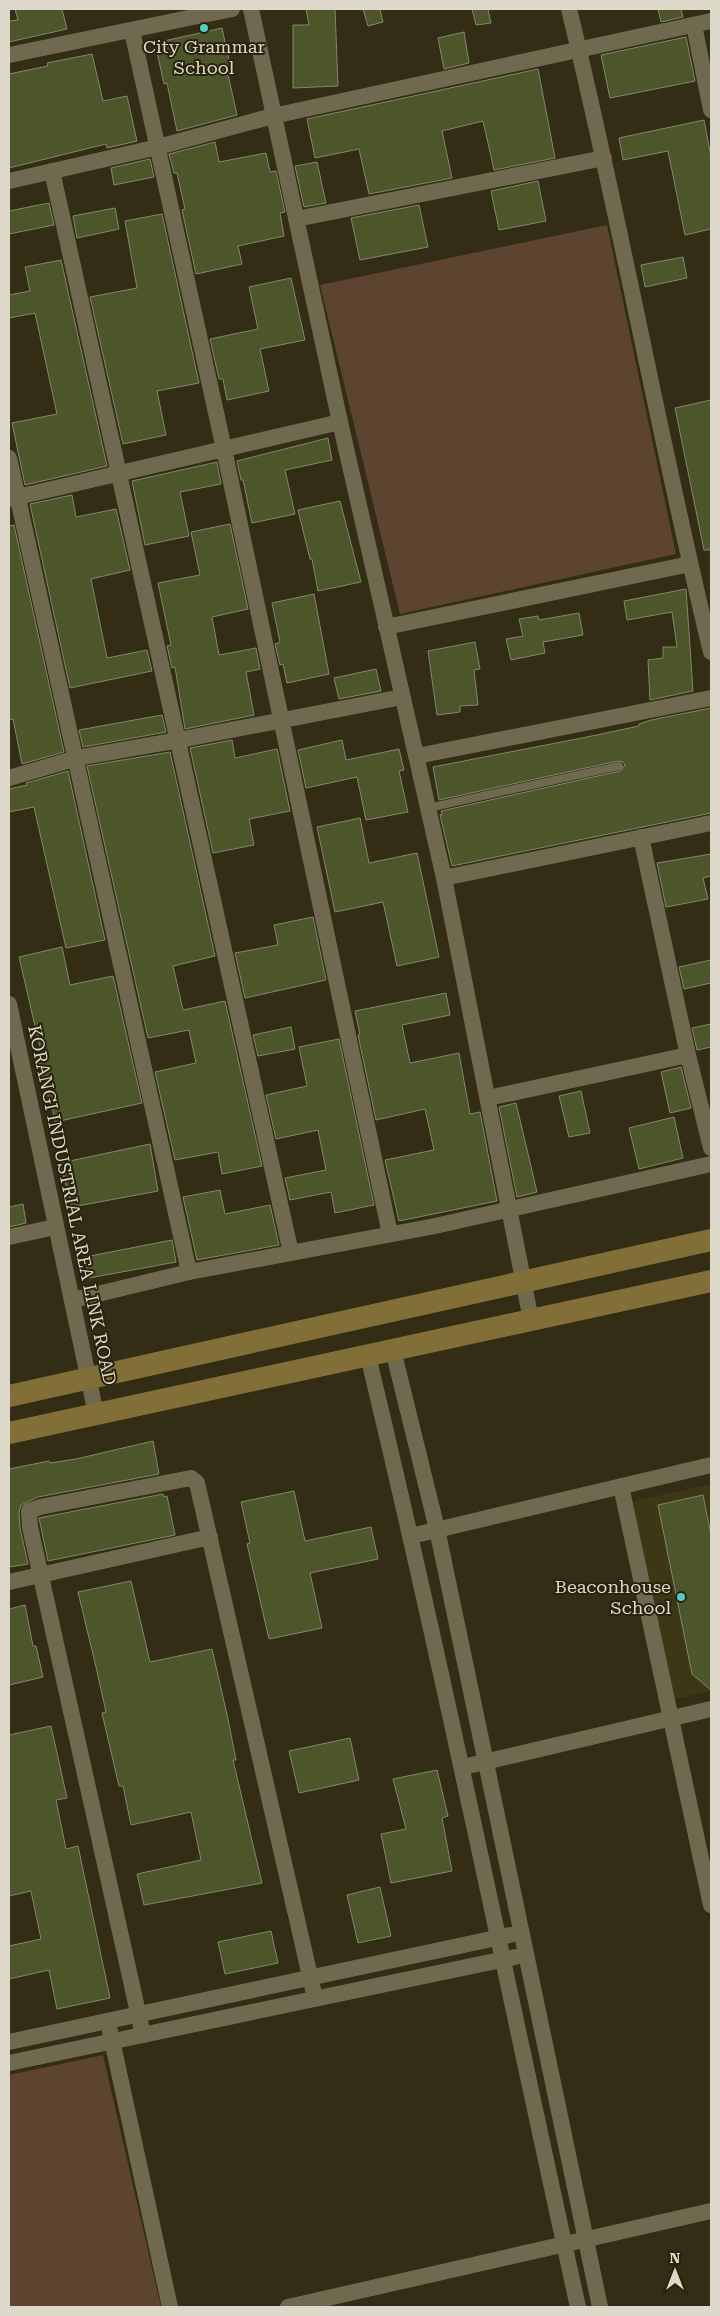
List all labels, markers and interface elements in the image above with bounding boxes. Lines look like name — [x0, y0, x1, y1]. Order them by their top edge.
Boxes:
marker: City Grammar School — [198, 22, 210, 34]
place label: City Grammar School — [143, 36, 265, 78]
street label: KORANGI INDUSTRIAL AREA LINK ROAD — [24, 1023, 121, 1387]
place label: Beaconhouse School — [555, 1576, 671, 1618]
marker: Beaconhouse School — [675, 1591, 687, 1603]
north arrow — [650, 2246, 700, 2296]
text: N — [670, 2250, 681, 2266]

